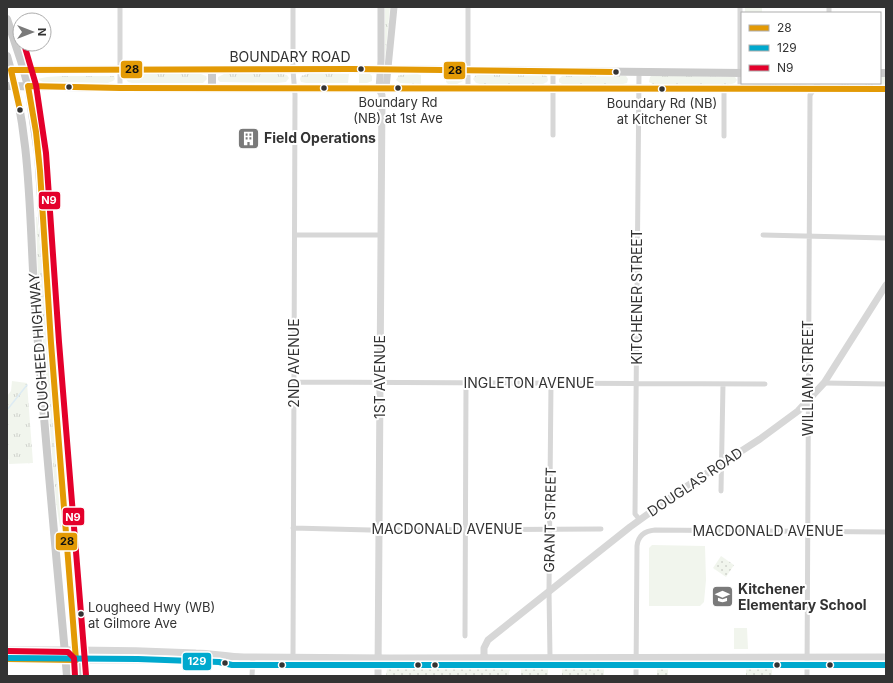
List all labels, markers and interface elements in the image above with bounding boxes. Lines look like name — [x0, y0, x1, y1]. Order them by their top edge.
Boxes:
north arrow — [12, 12, 52, 52]
legend — [741, 12, 881, 84]
text: 28 — [777, 20, 792, 35]
text: N — [35, 28, 49, 36]
text: 129 — [777, 40, 797, 55]
street label: BOUNDARY ROAD — [229, 48, 351, 65]
line badge: 28 — [120, 60, 143, 79]
text: N9 — [777, 60, 793, 75]
line badge: 28 — [443, 61, 466, 80]
text: 28 — [125, 62, 139, 76]
text: 28 — [448, 63, 462, 77]
unlabelled marker — [356, 64, 366, 74]
unlabelled marker — [611, 67, 621, 77]
unlabelled marker — [64, 82, 74, 92]
unlabelled marker — [319, 83, 329, 93]
marker: Boundary Rd (NB) at 1st Ave — [393, 83, 403, 93]
marker: Boundary Rd (NB) at Kitchener St — [657, 84, 667, 94]
place label: Boundary Rd (NB) at 1st Ave — [353, 94, 443, 126]
place label: Boundary Rd (NB) at Kitchener St — [607, 95, 717, 127]
unlabelled marker — [15, 105, 25, 115]
building icon: Field Operations — [236, 125, 262, 151]
place label: Field Operations — [264, 129, 376, 146]
line badge: N9 — [38, 191, 61, 210]
text: N9 — [41, 193, 57, 207]
street label: KITCHENER STREET — [628, 229, 645, 365]
street label: LOUGHEED HIGHWAY — [25, 272, 52, 420]
street label: 2ND AVENUE — [285, 318, 302, 408]
street label: WILLIAM STREET — [799, 320, 816, 436]
street label: 1ST AVENUE — [371, 335, 388, 419]
street label: INGLETON AVENUE — [463, 374, 595, 391]
street label: DOUGLAS ROAD — [644, 443, 746, 520]
street label: GRANT STREET — [540, 467, 559, 573]
line badge: N9 — [62, 507, 85, 526]
text: N9 — [65, 510, 81, 524]
street label: MACDONALD AVENUE — [371, 520, 523, 537]
street label: MACDONALD AVENUE — [692, 522, 844, 539]
line badge: 28 — [55, 532, 78, 551]
text: 28 — [60, 534, 74, 548]
place label: Kitchener Elementary School — [738, 580, 867, 613]
school or university icon: Kitchener Elementary School — [709, 584, 735, 610]
place label: Lougheed Hwy (WB) at Gilmore Ave — [88, 599, 215, 631]
marker: Lougheed Hwy (WB) at Gilmore Ave — [76, 609, 86, 619]
line badge: 129 — [182, 652, 212, 671]
text: 129 — [188, 654, 206, 668]
unlabelled marker — [220, 658, 230, 668]
unlabelled marker — [277, 660, 287, 670]
unlabelled marker — [413, 660, 423, 670]
unlabelled marker — [430, 660, 440, 670]
unlabelled marker — [772, 660, 782, 670]
unlabelled marker — [825, 660, 835, 670]

